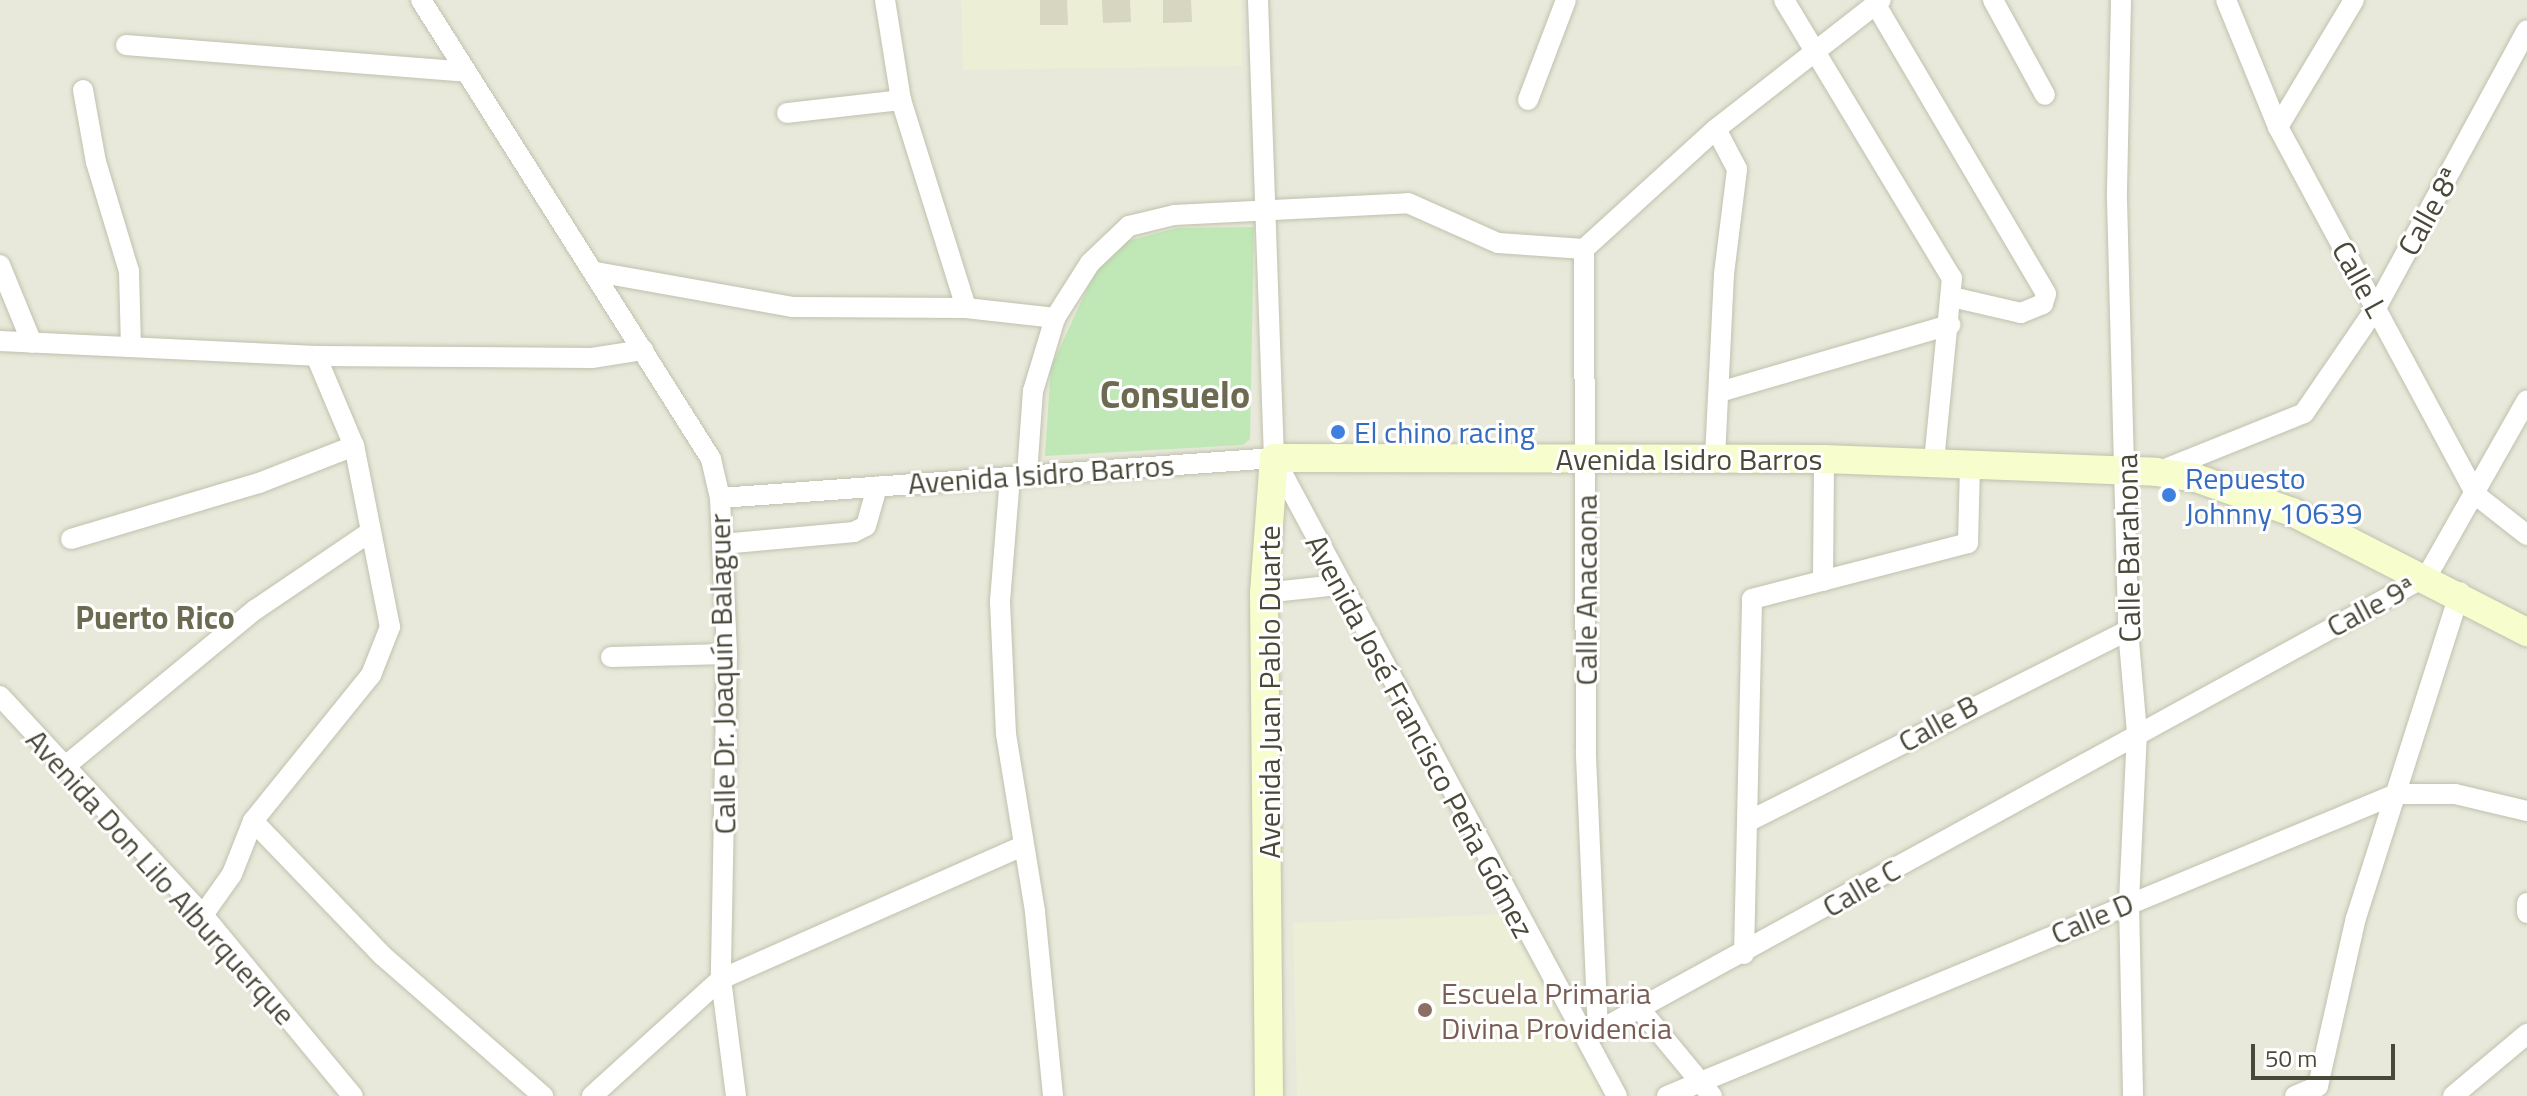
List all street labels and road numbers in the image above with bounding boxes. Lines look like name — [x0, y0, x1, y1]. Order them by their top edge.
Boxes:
street label: Calle 8ª — [2390, 161, 2468, 261]
street label: Calle L — [2325, 235, 2395, 323]
street label: Avenida Isidro Barros — [1556, 441, 1822, 477]
street label: Avenida Isidro Barros — [907, 447, 1175, 501]
street label: Calle Barahona — [2108, 453, 2148, 643]
street label: Calle Anacaona — [1568, 494, 1604, 686]
street label: Calle Dr. Joaquín Balaguer — [701, 513, 743, 835]
street label: Avenida Juan Pablo Duarte — [1251, 525, 1287, 859]
street label: Avenida José Francisco Peña Gómez — [1298, 528, 1542, 944]
street label: Calle 9ª — [2320, 568, 2422, 644]
street label: Calle B — [1892, 687, 1984, 759]
street label: Avenida Don Lilo Alburquerque — [19, 722, 303, 1032]
street label: Calle C — [1816, 852, 1906, 924]
street label: Calle D — [2045, 885, 2139, 951]

